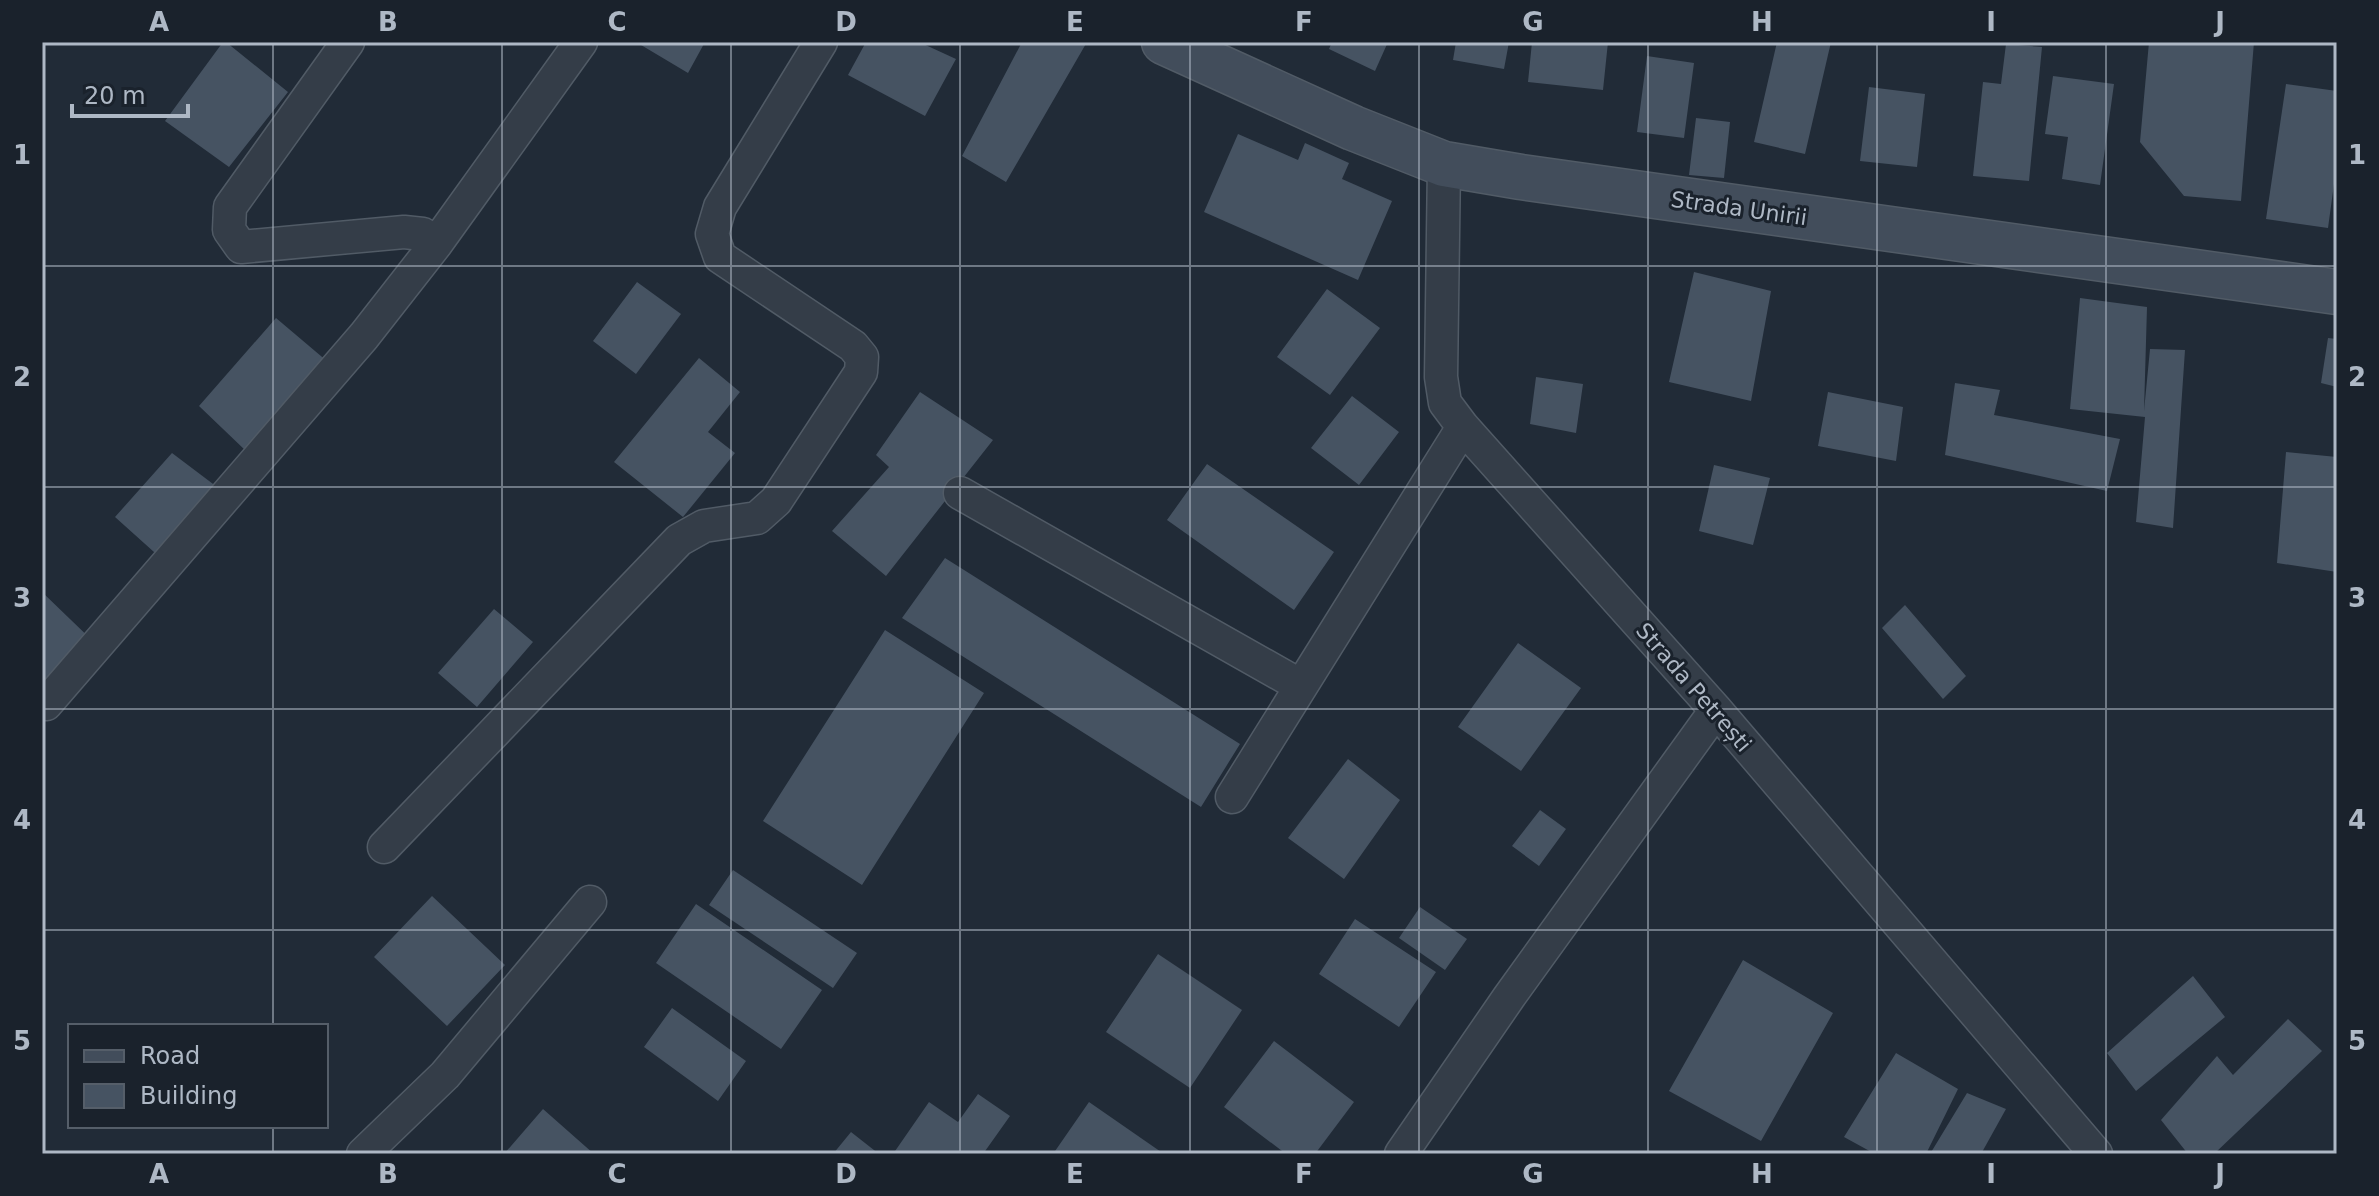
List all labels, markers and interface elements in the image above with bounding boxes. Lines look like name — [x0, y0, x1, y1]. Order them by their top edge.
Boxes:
text: A — [149, 7, 169, 37]
text: B — [378, 7, 398, 37]
text: C — [607, 7, 627, 37]
text: D — [835, 7, 857, 37]
text: E — [1066, 7, 1084, 37]
text: F — [1295, 7, 1313, 37]
text: G — [1522, 7, 1544, 37]
text: H — [1751, 7, 1773, 37]
text: I — [1986, 7, 1996, 37]
text: J — [2213, 7, 2225, 37]
scale bar — [72, 68, 188, 118]
text: 20 m — [84, 82, 146, 110]
text: 1 — [13, 140, 31, 170]
text: 1 — [2348, 140, 2366, 170]
street label: Strada Unirii — [1669, 187, 1808, 230]
text: 2 — [13, 362, 31, 392]
text: 2 — [2348, 362, 2366, 392]
text: 3 — [13, 583, 31, 613]
text: 3 — [2348, 583, 2366, 613]
street label: Strada Petrești — [1631, 618, 1756, 757]
text: 4 — [13, 805, 31, 835]
text: 4 — [2348, 805, 2366, 835]
legend — [68, 1024, 328, 1128]
text: 5 — [13, 1026, 31, 1056]
text: 5 — [2348, 1026, 2366, 1056]
text: Road — [140, 1042, 200, 1070]
text: Building — [140, 1082, 237, 1110]
text: A — [149, 1159, 169, 1189]
text: B — [378, 1159, 398, 1189]
text: C — [607, 1159, 627, 1189]
text: D — [835, 1159, 857, 1189]
text: E — [1066, 1159, 1084, 1189]
text: F — [1295, 1159, 1313, 1189]
text: G — [1522, 1159, 1544, 1189]
text: H — [1751, 1159, 1773, 1189]
text: I — [1986, 1159, 1996, 1189]
text: J — [2213, 1159, 2225, 1189]

